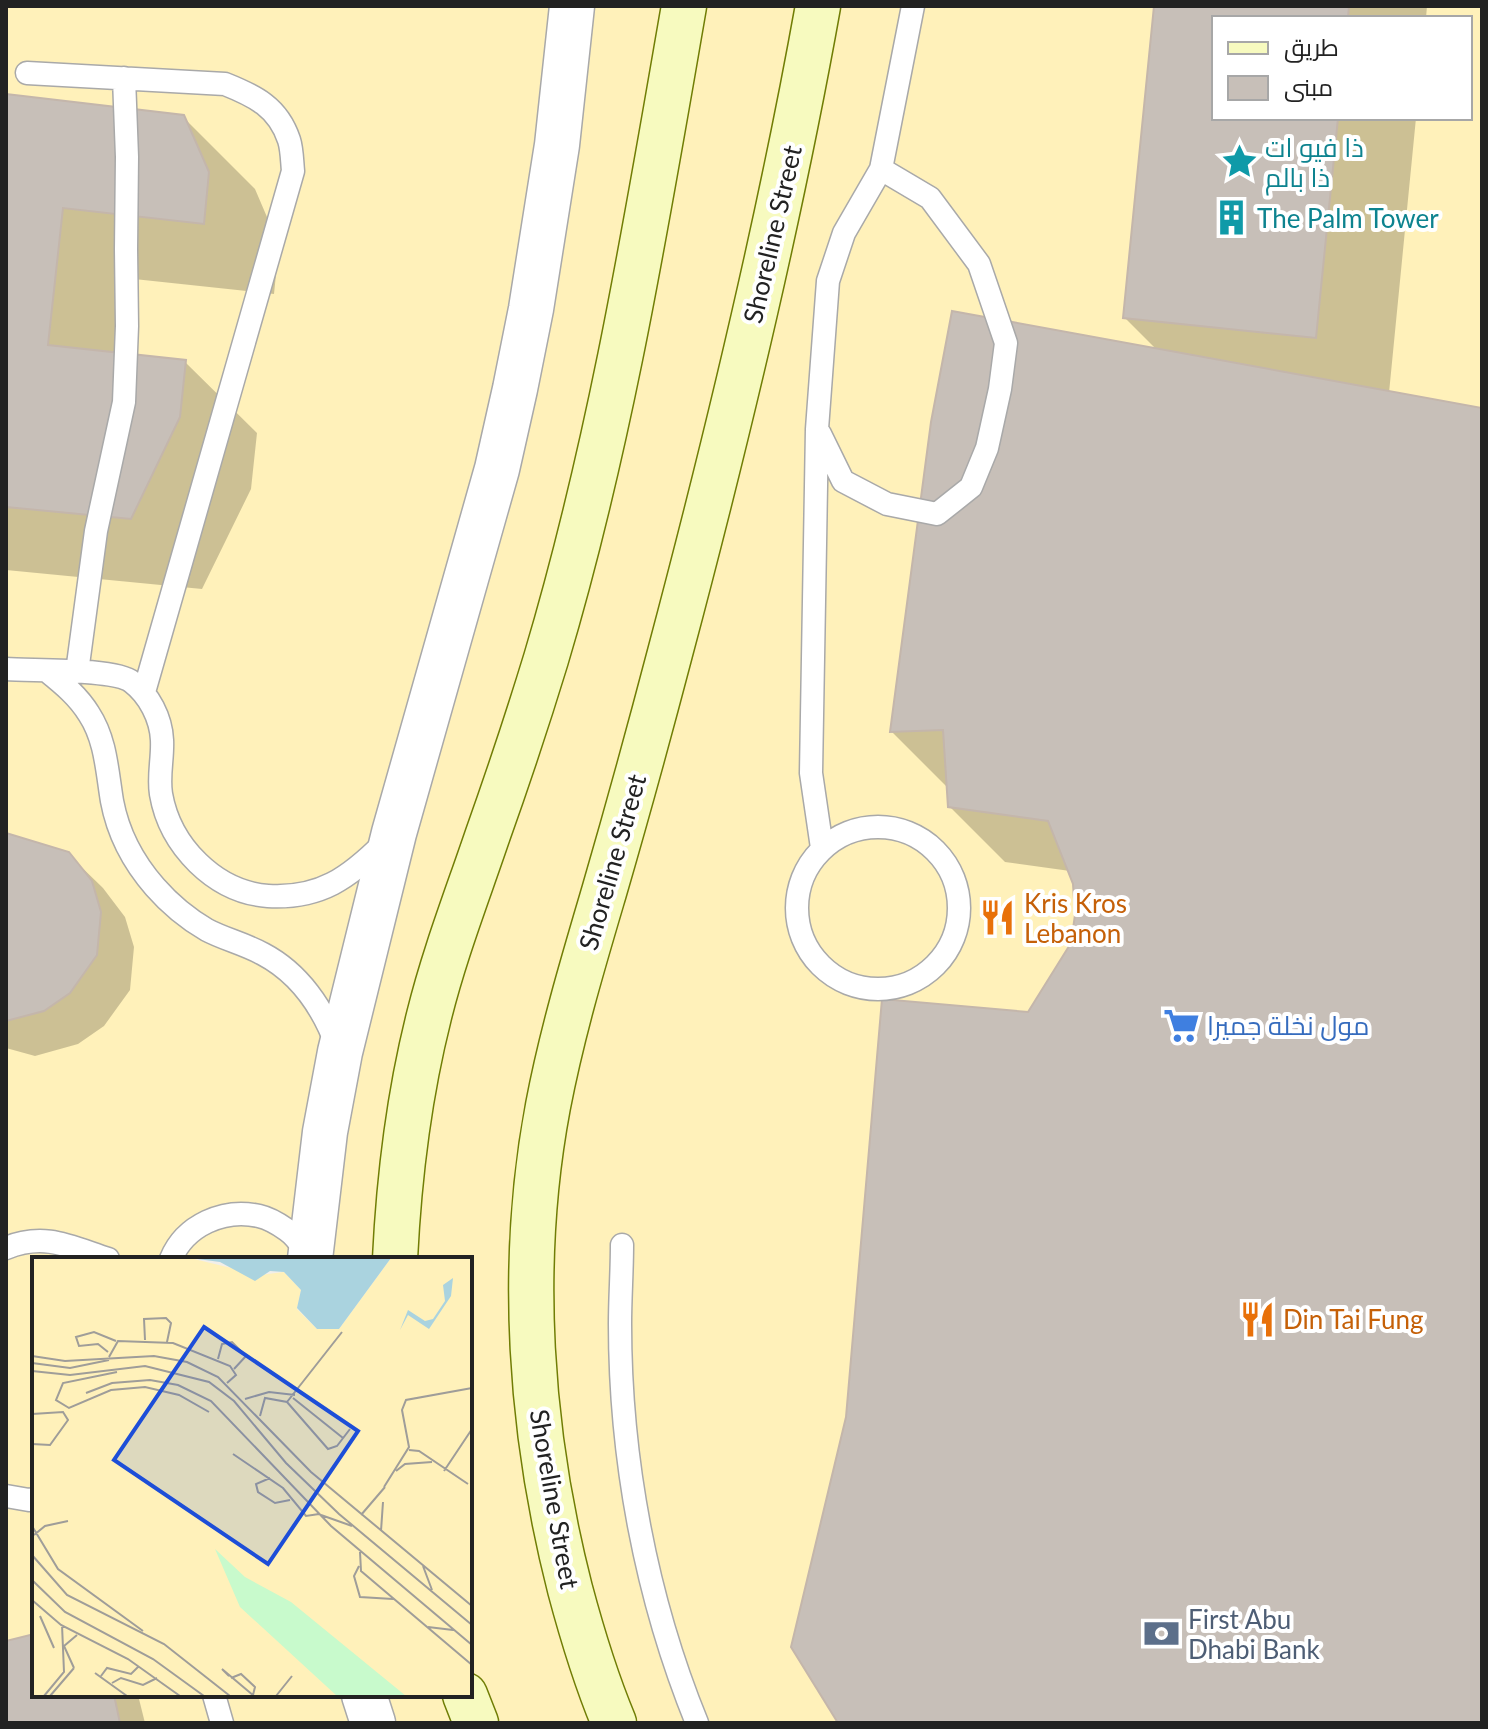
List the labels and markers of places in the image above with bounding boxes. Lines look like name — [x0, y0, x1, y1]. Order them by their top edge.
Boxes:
place label: ذا فيو ات ذا بالم — [1265, 131, 1364, 196]
place icon: ذا فيو ات ذا بالم — [1220, 143, 1258, 181]
building icon: The Palm Tower — [1212, 199, 1250, 237]
place label: The Palm Tower — [1257, 202, 1439, 234]
place label: Kris Kros Lebanon — [1024, 887, 1127, 949]
restaurant icon: Kris Kros Lebanon — [979, 899, 1017, 937]
supermarket icon: مول نخلة جميرا — [1162, 1006, 1200, 1044]
place label: مول نخلة جميرا — [1207, 1009, 1369, 1041]
restaurant icon: Din Tai Fung — [1238, 1300, 1276, 1338]
place label: Din Tai Fung — [1283, 1303, 1424, 1335]
place label: First Abu Dhabi Bank — [1188, 1603, 1320, 1665]
bank icon: First Abu Dhabi Bank — [1143, 1615, 1181, 1653]

